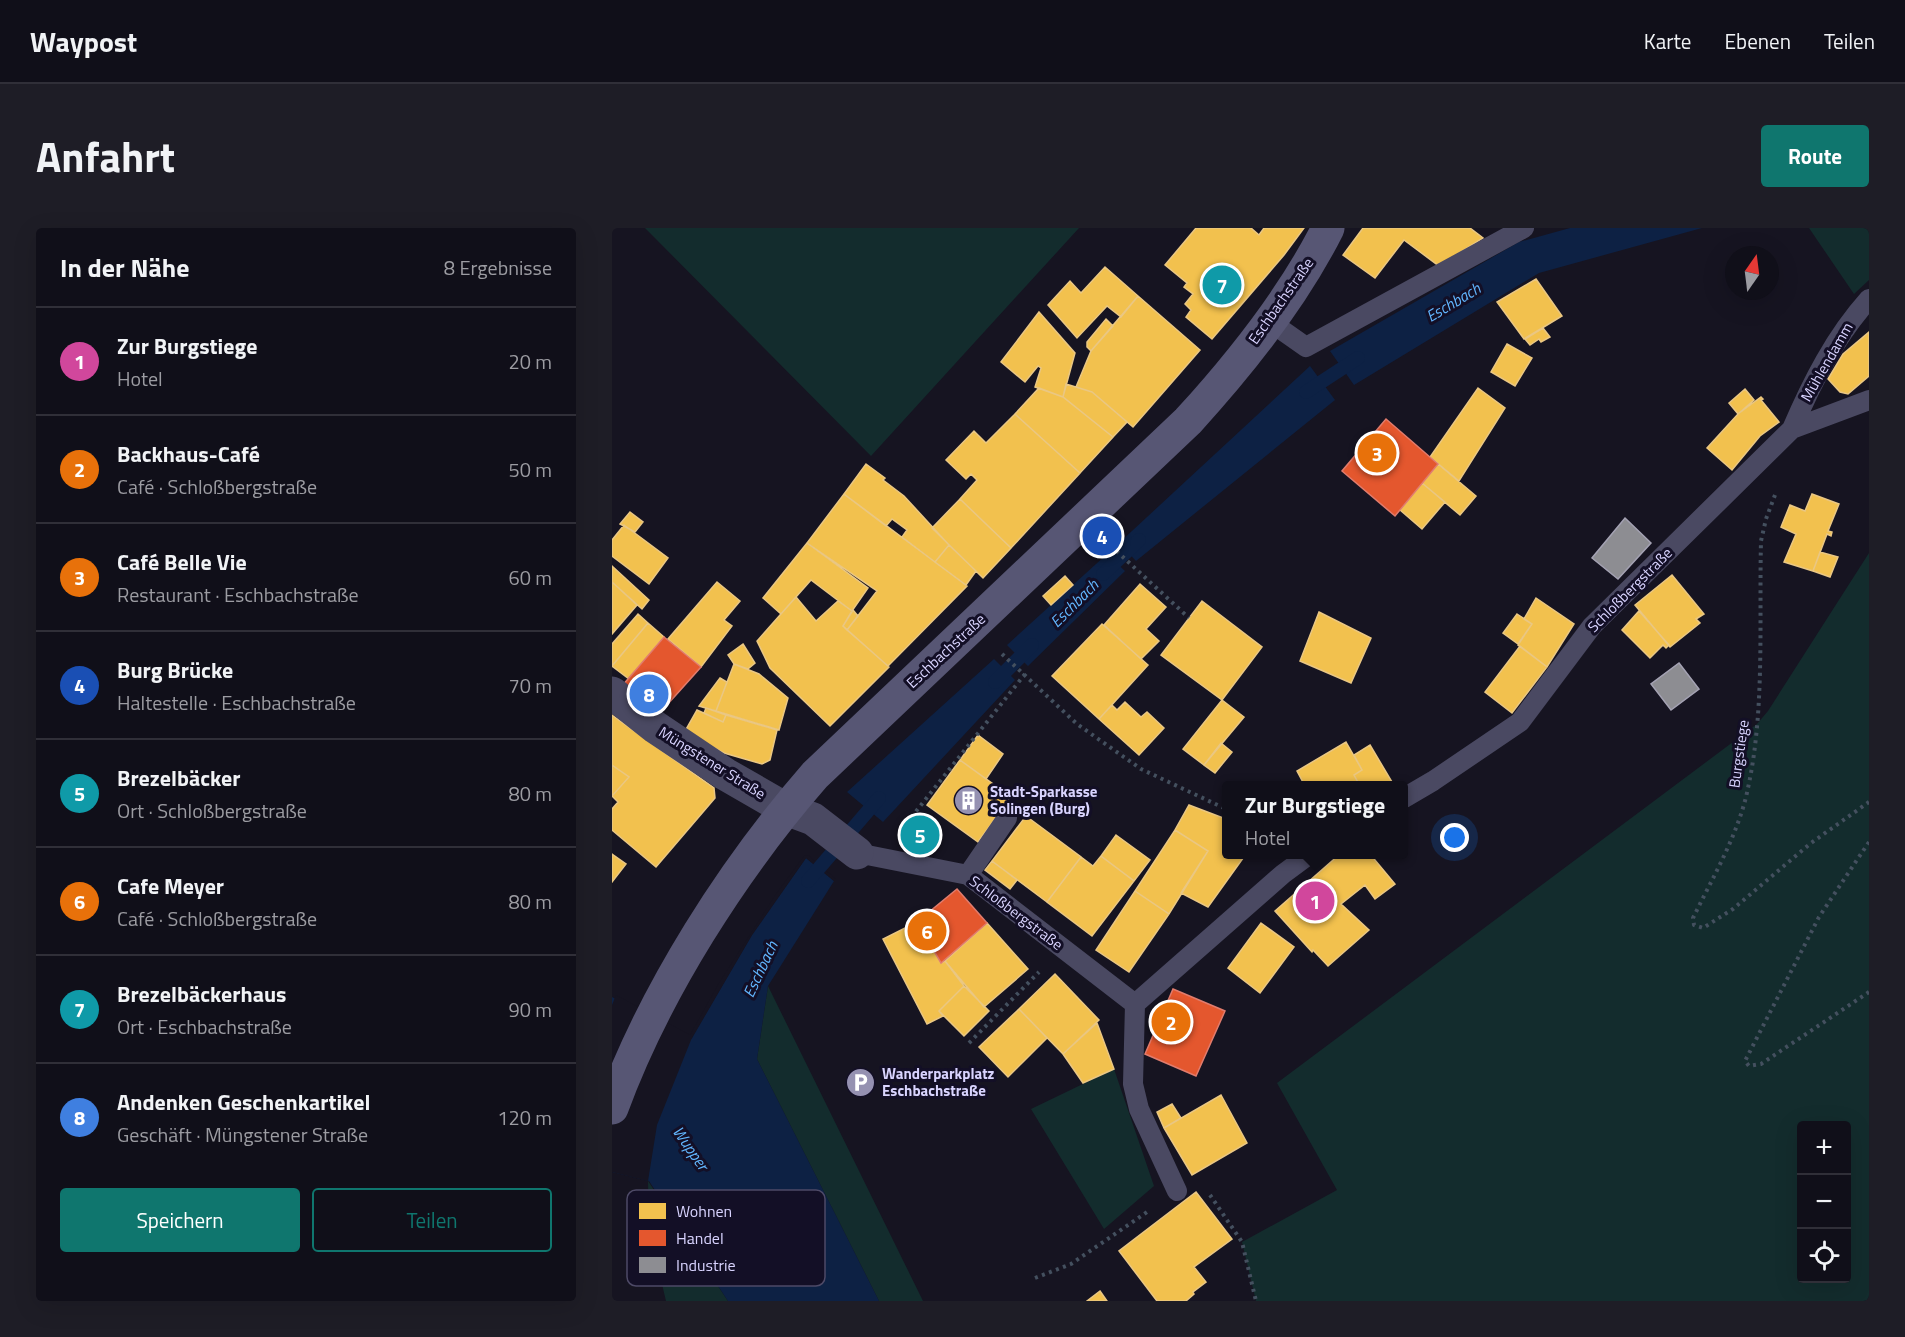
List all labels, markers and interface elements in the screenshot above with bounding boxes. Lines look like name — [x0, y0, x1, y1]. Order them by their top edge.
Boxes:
text: Waypost — [30, 20, 137, 63]
text: Karte — [1644, 25, 1691, 57]
text: Ebenen — [1724, 25, 1791, 57]
text: Teilen — [1824, 25, 1875, 57]
text: Anfahrt — [36, 124, 175, 188]
button: Route — [1761, 125, 1869, 187]
north arrow — [1725, 246, 1779, 300]
text: In der Nähe — [60, 248, 189, 287]
text: 8 Ergebnisse — [444, 252, 552, 283]
street label: Eschbachstraße — [1242, 253, 1319, 349]
pin: 7 — [1202, 262, 1242, 308]
water label: Eschbach — [1421, 276, 1486, 328]
street label: Mühlendamm — [1795, 318, 1859, 406]
text: Zur Burgstiege — [117, 329, 257, 363]
text: 1 — [74, 346, 85, 377]
text: 20 m — [508, 346, 552, 377]
text: Hotel — [117, 363, 163, 394]
pin: 3 — [1358, 430, 1396, 476]
text: Backhaus-Café — [117, 437, 260, 471]
text: 2 — [74, 454, 85, 485]
text: 50 m — [508, 454, 552, 485]
text: Café · Schloßbergstraße — [117, 471, 317, 502]
pin: 4 — [1082, 514, 1122, 558]
street label: Schloßbergstraße — [1582, 542, 1677, 637]
text: Café Belle Vie — [117, 545, 247, 579]
text: 3 — [74, 562, 85, 593]
text: 60 m — [508, 562, 552, 593]
water label: Eschbach — [1044, 573, 1104, 633]
text: Restaurant · Eschbachstraße — [117, 579, 359, 610]
street label: Eschbachstraße — [901, 608, 990, 693]
text: Burg Brücke — [117, 653, 233, 687]
text: 4 — [74, 670, 85, 701]
text: 70 m — [508, 670, 552, 701]
pin: 8 — [630, 672, 669, 716]
text: Haltestelle · Eschbachstraße — [117, 687, 356, 718]
street label: Burgstiege — [1722, 718, 1755, 789]
street label: Müngstener Straße — [654, 720, 770, 805]
text: Brezelbäcker — [117, 761, 241, 795]
text: 5 — [74, 778, 85, 809]
text: 80 m — [508, 778, 552, 809]
place label: Stadt-Sparkasse Solingen (Burg) — [990, 780, 1098, 820]
popup — [1222, 781, 1408, 859]
building icon: Stadt-Sparkasse Solingen (Burg) — [953, 785, 985, 817]
text: Zur Burgstiege — [1245, 788, 1385, 822]
text: Ort · Schloßbergstraße — [117, 795, 307, 826]
pin: 5 — [900, 812, 940, 858]
text: Hotel — [1245, 822, 1290, 853]
your location — [1440, 823, 1469, 852]
text: Cafe Meyer — [117, 869, 224, 903]
street label: Schloßbergstraße — [965, 870, 1068, 956]
pin: 1 — [1296, 878, 1334, 924]
text: 6 — [74, 886, 85, 917]
text: 80 m — [508, 886, 552, 917]
text: Café · Schloßbergstraße — [117, 903, 317, 934]
pin: 6 — [908, 908, 946, 954]
water label: Eschbach — [736, 936, 784, 1001]
text: Brezelbäckerhaus — [117, 977, 286, 1011]
text: 7 — [74, 994, 85, 1025]
text: 90 m — [508, 994, 552, 1025]
pin: 2 — [1152, 1000, 1190, 1044]
text: Ort · Eschbachstraße — [117, 1011, 292, 1042]
place label: Wanderparkplatz Eschbachstraße — [882, 1062, 995, 1102]
parking icon: Wanderparkplatz Eschbachstraße — [845, 1067, 877, 1099]
text: Andenken Geschenkartikel — [117, 1085, 370, 1119]
text: 8 — [74, 1102, 85, 1133]
text: 120 m — [497, 1102, 552, 1133]
text: Geschäft · Müngstener Straße — [117, 1119, 368, 1150]
water label: Wupper — [667, 1121, 716, 1177]
map controls — [1797, 1121, 1851, 1283]
button: + — [1797, 1121, 1851, 1175]
button: − — [1797, 1175, 1851, 1229]
button: Speichern — [60, 1188, 300, 1252]
button: Teilen — [312, 1188, 552, 1252]
legend — [627, 1190, 825, 1286]
text: Wohnen — [676, 1199, 732, 1223]
text: Handel — [676, 1226, 724, 1250]
button: locate — [1797, 1229, 1851, 1283]
text: Industrie — [676, 1253, 736, 1277]

